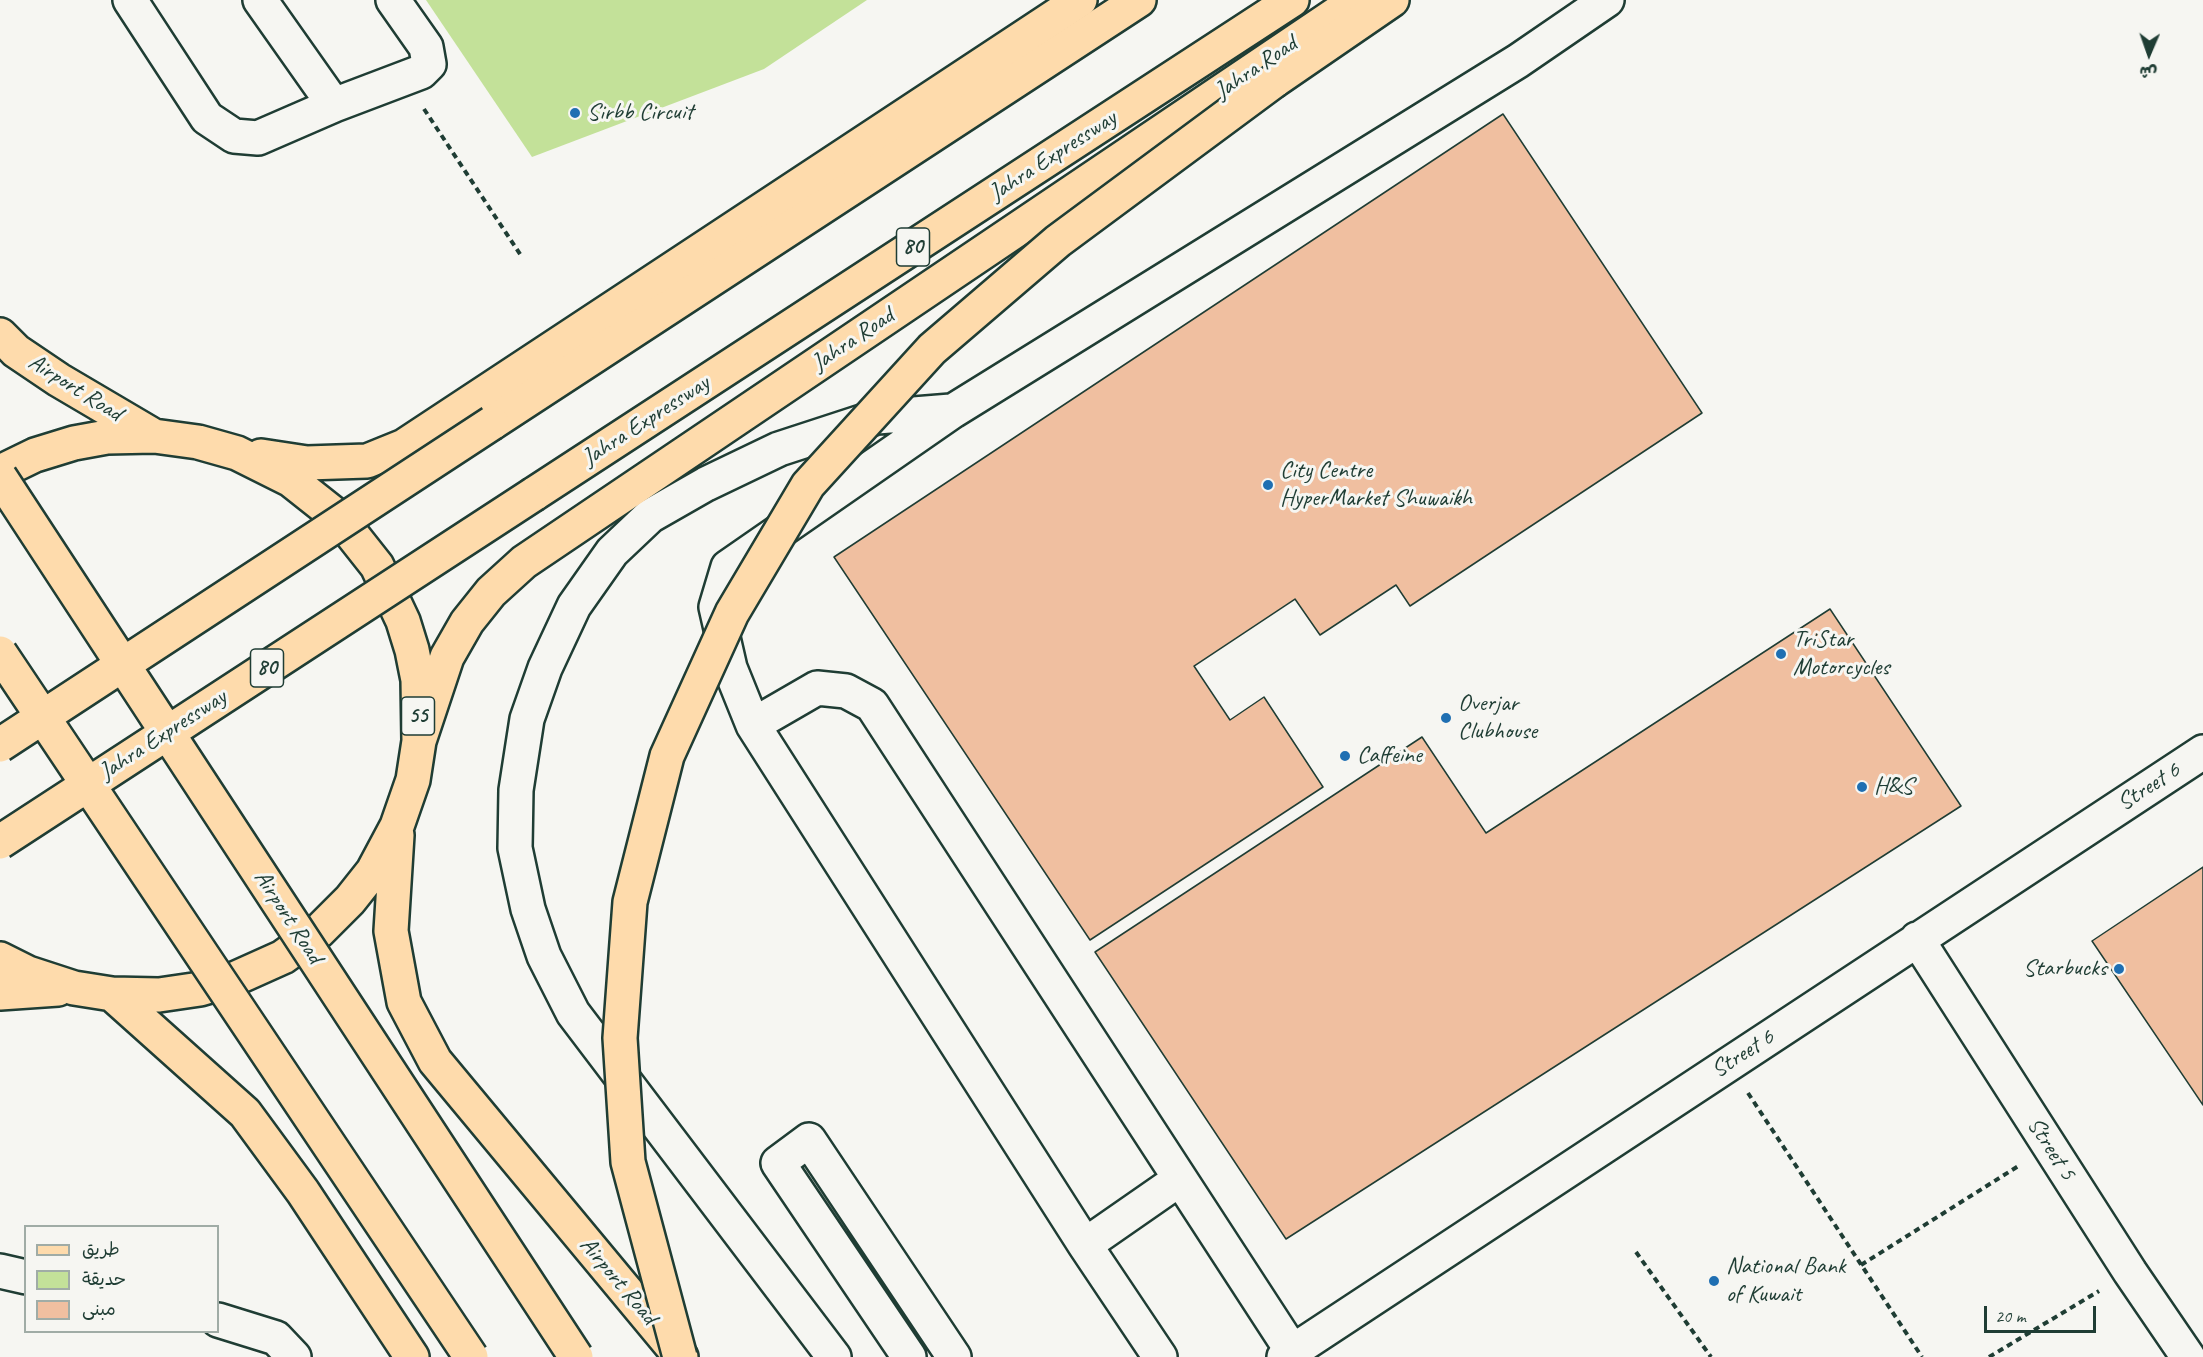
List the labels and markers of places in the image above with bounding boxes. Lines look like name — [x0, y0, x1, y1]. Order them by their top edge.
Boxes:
place label: Sirbb Circuit — [587, 99, 693, 127]
marker: Sirbb Circuit — [568, 106, 582, 120]
place label: City Centre HyperMarket Shuwaikh — [1280, 457, 1472, 513]
marker: City Centre HyperMarket Shuwaikh — [1261, 478, 1275, 492]
place label: TriStar Motorcycles — [1793, 626, 1889, 682]
marker: TriStar Motorcycles — [1774, 647, 1788, 661]
place label: Overjar Clubhouse — [1458, 690, 1537, 746]
marker: Overjar Clubhouse — [1439, 711, 1453, 725]
place label: Caffeine — [1357, 742, 1422, 770]
marker: Caffeine — [1338, 749, 1352, 763]
place label: H&S — [1874, 773, 1913, 801]
marker: H&S — [1855, 780, 1869, 794]
place label: Starbucks — [2023, 955, 2107, 983]
marker: Starbucks — [2112, 962, 2126, 976]
place label: National Bank of Kuwait — [1726, 1253, 1845, 1309]
marker: National Bank of Kuwait — [1707, 1274, 1721, 1288]

